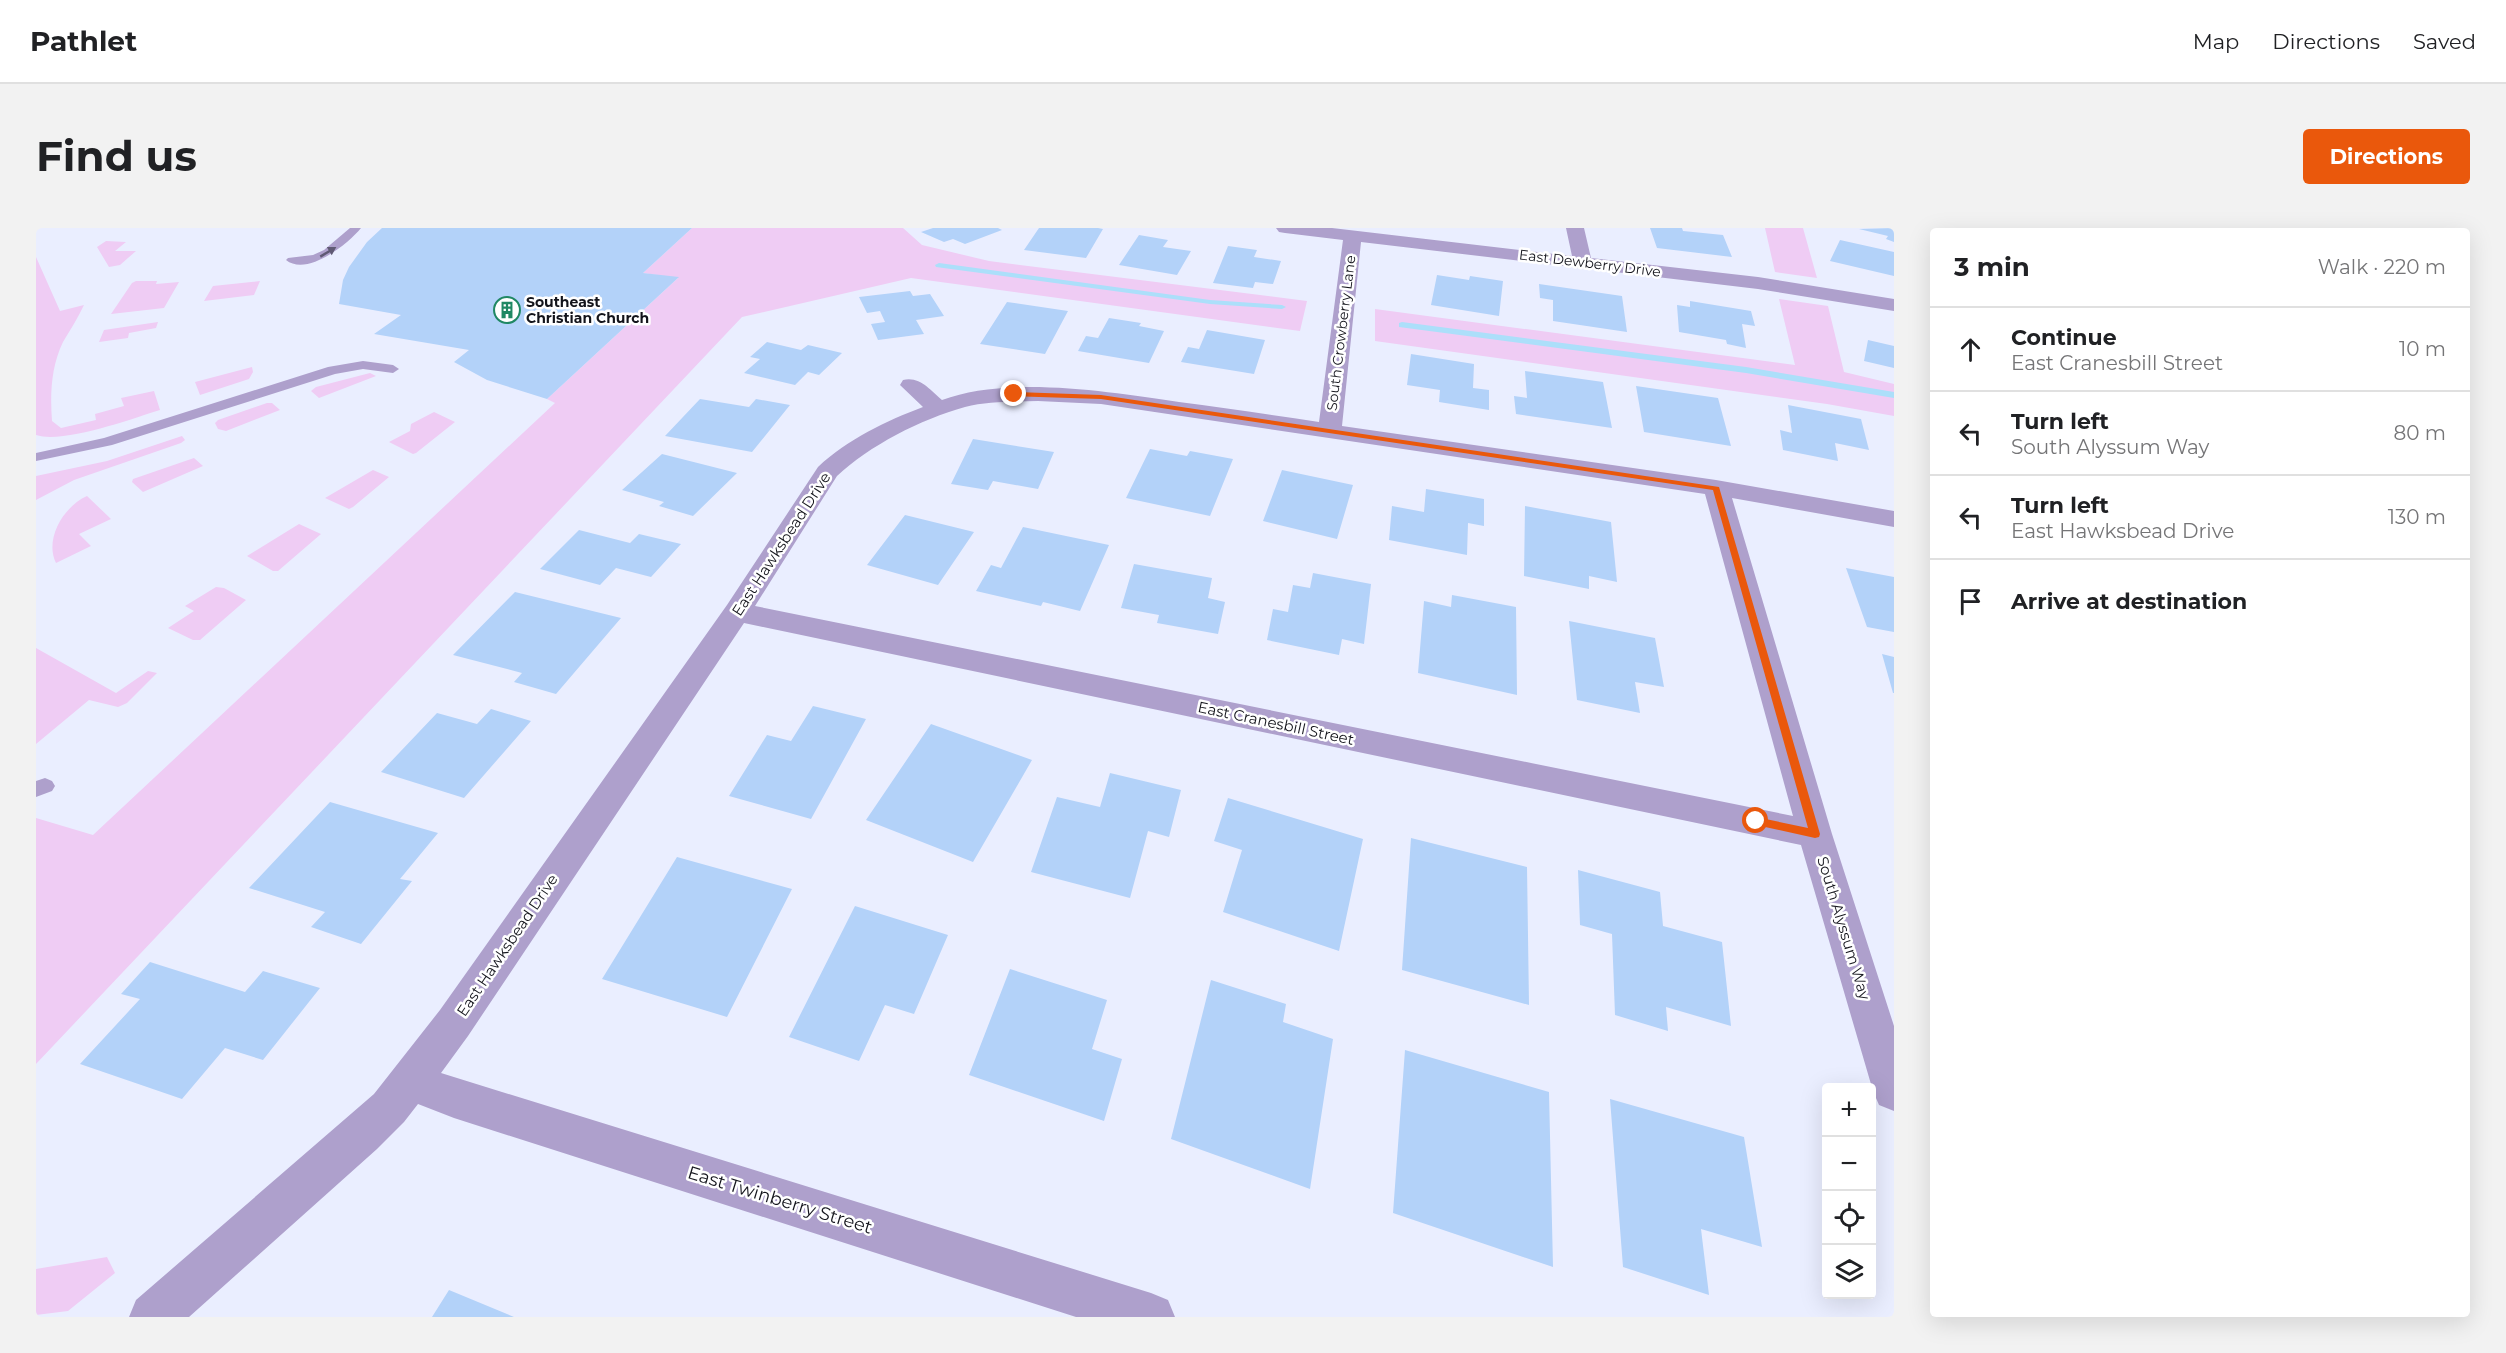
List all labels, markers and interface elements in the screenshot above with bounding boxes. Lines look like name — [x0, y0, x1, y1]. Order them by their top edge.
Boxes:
text: Pathlet — [30, 24, 137, 58]
text: Map — [2193, 29, 2239, 54]
text: Directions — [2272, 29, 2380, 54]
text: Saved — [2413, 29, 2476, 54]
button: Directions — [2303, 129, 2470, 184]
text: Find us — [36, 130, 197, 182]
street label: East Dewberry Drive — [1518, 245, 1662, 281]
one-way arrow — [319, 247, 336, 258]
text: 3 min — [1954, 251, 2030, 283]
street label: South Crowberry Lane — [1323, 254, 1359, 412]
text: Walk · 220 m — [2318, 255, 2446, 279]
place label: Southeast Christian Church — [526, 293, 649, 327]
building icon: Southeast Christian Church — [492, 295, 522, 325]
text: Continue — [2011, 324, 2117, 351]
icon: ahead — [1954, 333, 1987, 366]
text: 10 m — [2399, 337, 2446, 361]
text: East Cranesbill Street — [2011, 351, 2223, 375]
route end — [1000, 380, 1026, 406]
text: Turn left — [2011, 408, 2109, 435]
icon: left — [1954, 417, 1987, 450]
text: 80 m — [2394, 421, 2446, 445]
text: South Alyssum Way — [2011, 435, 2209, 459]
street label: East Hawksbead Drive — [727, 469, 835, 619]
text: Turn left — [2011, 492, 2109, 519]
icon: left — [1954, 501, 1987, 534]
text: 130 m — [2388, 505, 2446, 529]
text: East Hawksbead Drive — [2011, 519, 2234, 543]
icon: arrive — [1954, 585, 1987, 618]
text: Arrive at destination — [2011, 588, 2247, 615]
street label: East Cranesbill Street — [1196, 697, 1356, 749]
route start — [1742, 807, 1768, 833]
street label: South Alyssum Way — [1813, 854, 1875, 1003]
street label: East Hawksbead Drive — [452, 870, 562, 1020]
map controls — [1822, 1083, 1876, 1299]
button: + — [1822, 1083, 1876, 1137]
button: − — [1822, 1137, 1876, 1191]
street label: East Twinberry Street — [685, 1161, 875, 1239]
button: locate — [1822, 1191, 1876, 1245]
button: layers — [1822, 1245, 1876, 1299]

